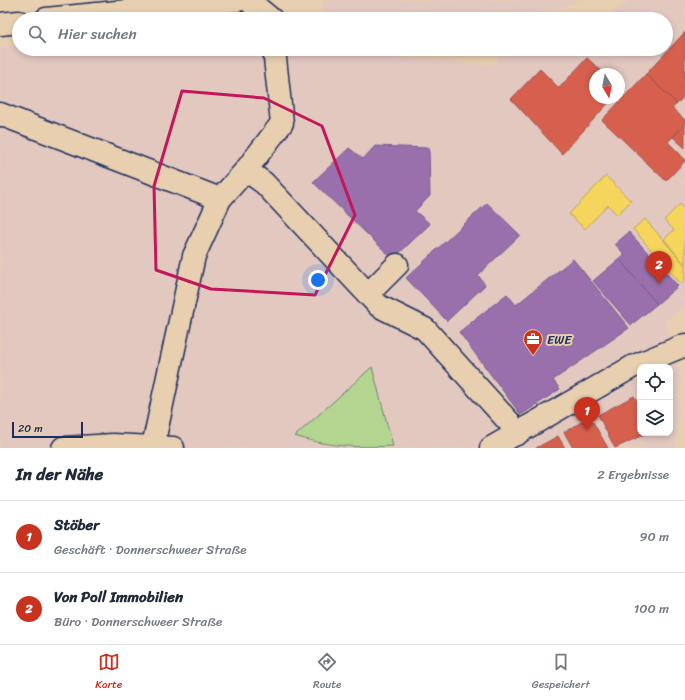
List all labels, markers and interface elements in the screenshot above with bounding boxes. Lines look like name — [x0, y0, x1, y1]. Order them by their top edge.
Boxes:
search box — [12, 12, 673, 56]
text: Hier suchen — [58, 21, 137, 47]
icon: search — [26, 23, 48, 45]
north arrow — [589, 68, 625, 104]
pin: 2 — [646, 251, 672, 284]
your location — [308, 270, 328, 290]
office icon: EWE — [522, 328, 544, 356]
place label: EWE — [547, 328, 572, 351]
map controls — [637, 364, 673, 436]
button: locate — [637, 364, 673, 400]
pin: 1 — [574, 397, 600, 430]
button: layers — [637, 400, 673, 436]
text: 20 m — [18, 419, 43, 438]
scale bar — [12, 420, 83, 439]
text: In der Nähe — [16, 459, 103, 489]
text: 2 Ergebnisse — [597, 463, 669, 486]
text: Stöber — [54, 512, 99, 538]
text: 1 — [26, 525, 32, 548]
text: 90 m — [639, 525, 669, 548]
text: Geschäft · Donnerschweer Straße — [54, 538, 247, 561]
text: Von Poll Immobilien — [54, 584, 183, 610]
text: 2 — [25, 597, 33, 620]
text: 100 m — [634, 597, 669, 620]
text: Büro · Donnerschweer Straße — [54, 610, 222, 633]
tab: Karte — [95, 651, 122, 694]
tab: Route — [313, 651, 341, 694]
tab: Gespeichert — [532, 651, 590, 694]

